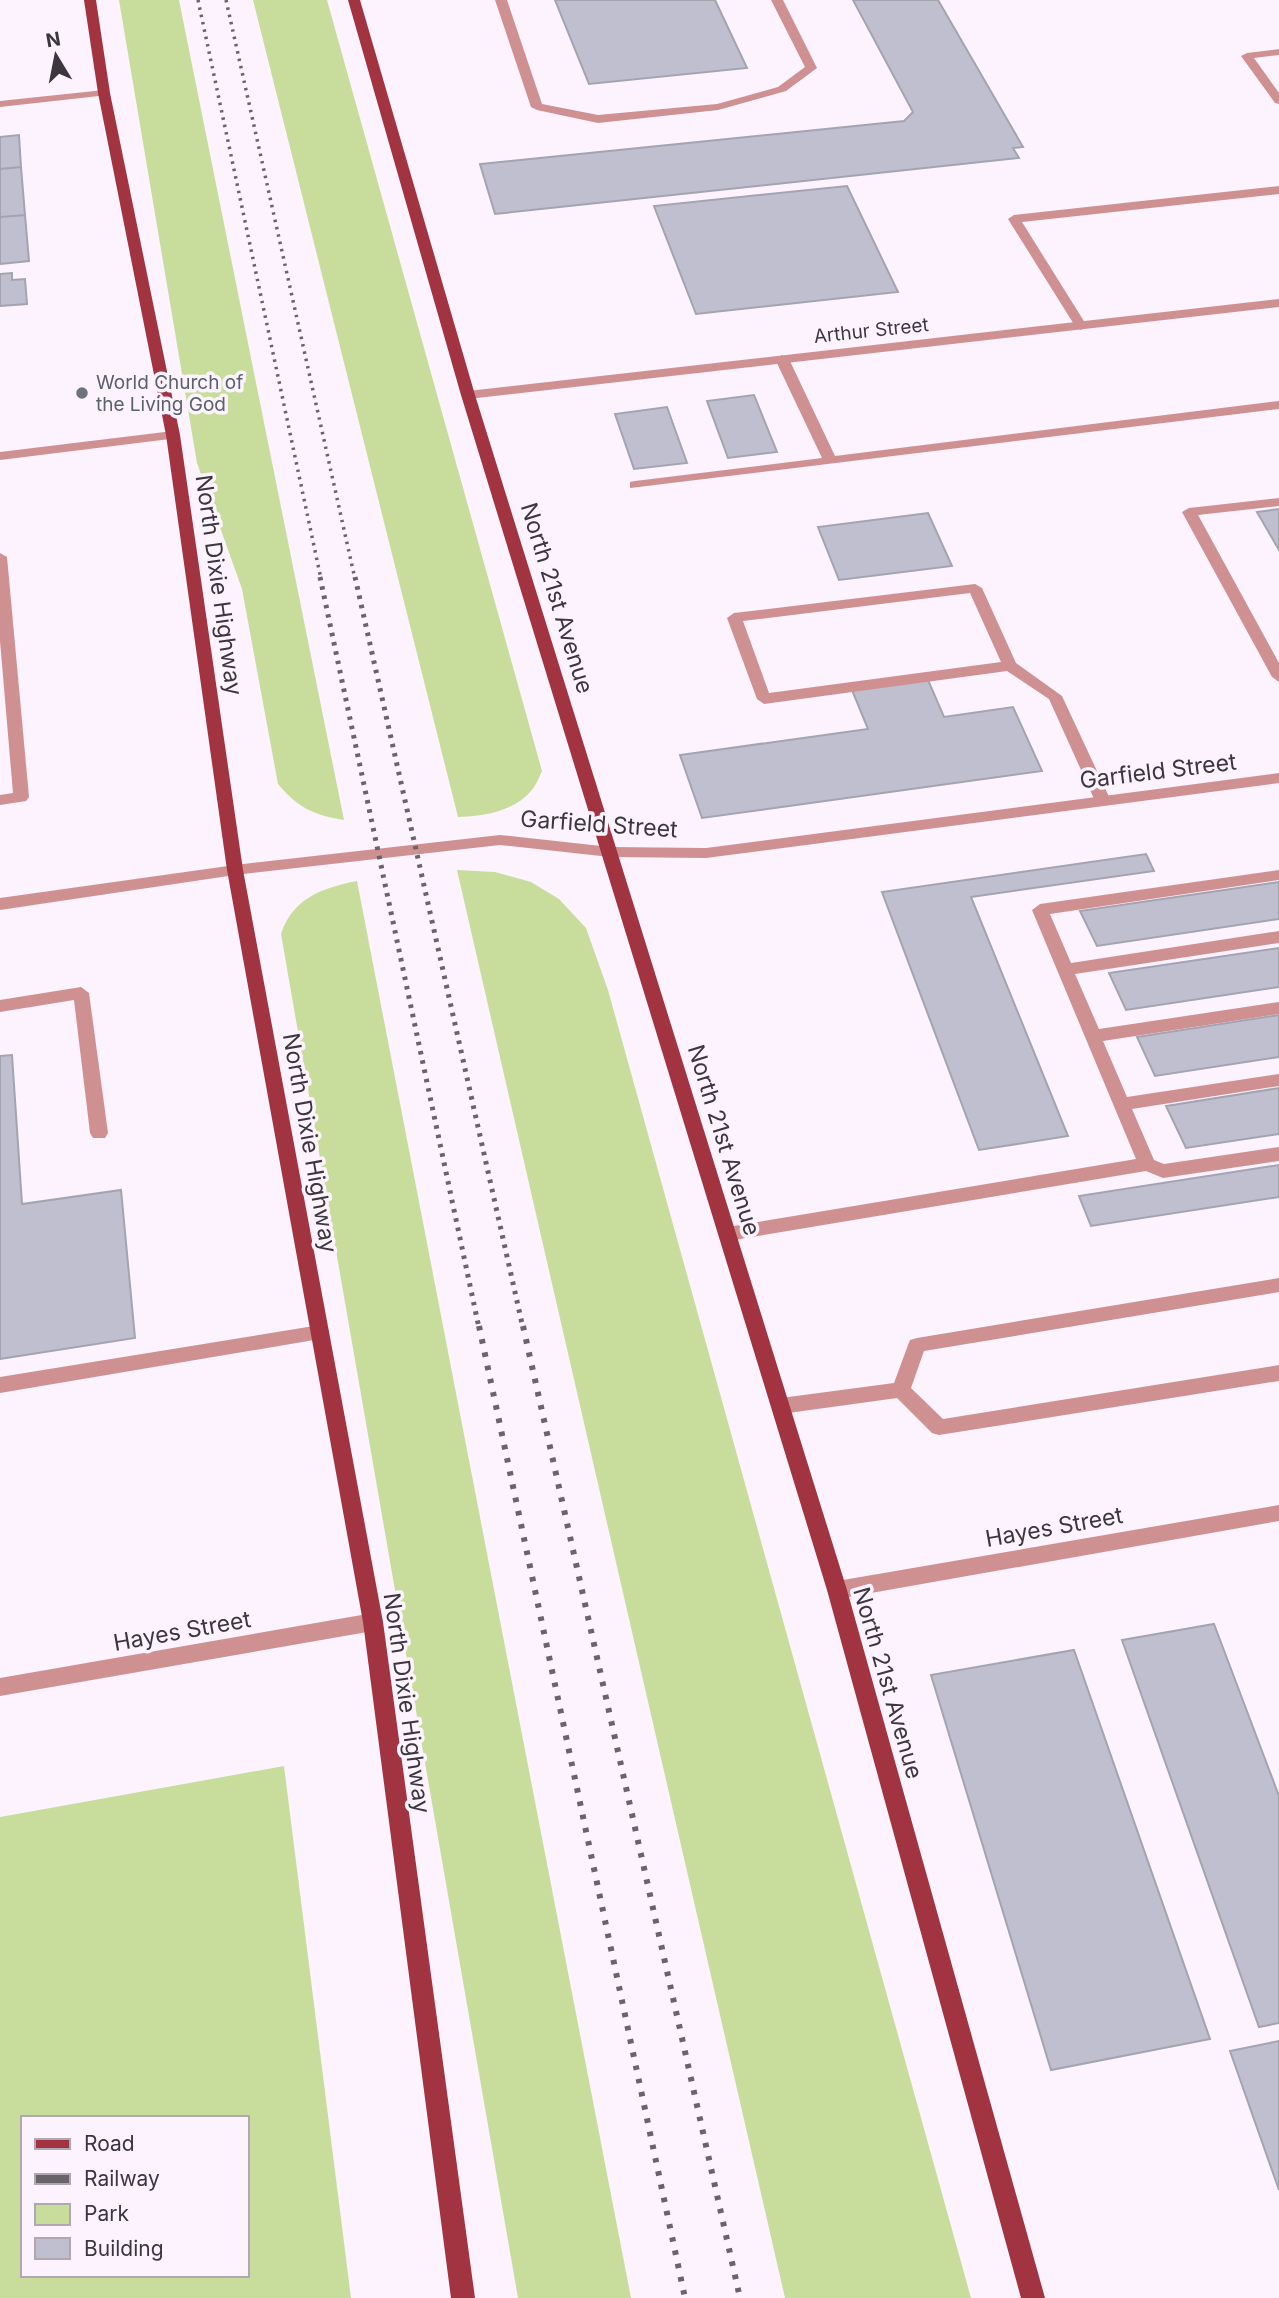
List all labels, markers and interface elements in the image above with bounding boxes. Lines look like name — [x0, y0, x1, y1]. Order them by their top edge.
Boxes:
north arrow — [21, 21, 91, 91]
text: N — [44, 27, 62, 52]
street label: Arthur Street — [812, 313, 930, 348]
place label: World Church of the Living God — [96, 371, 243, 416]
marker: World Church of the Living God — [74, 385, 90, 401]
street label: North Dixie Highway — [190, 473, 248, 697]
street label: North 21st Avenue — [515, 499, 599, 697]
street label: Garfield Street — [1078, 747, 1238, 794]
street label: Garfield Street — [519, 805, 679, 843]
street label: North Dixie Highway — [277, 1031, 343, 1255]
street label: North 21st Avenue — [682, 1041, 766, 1239]
street label: Hayes Street — [983, 1501, 1125, 1553]
street label: North 21st Avenue — [847, 1584, 929, 1782]
street label: North Dixie Highway — [378, 1591, 436, 1815]
street label: Hayes Street — [111, 1605, 253, 1657]
legend — [21, 2116, 248, 2277]
text: Road — [84, 2131, 135, 2156]
text: Railway — [84, 2166, 160, 2191]
text: Park — [84, 2201, 129, 2226]
text: Building — [84, 2236, 164, 2261]

